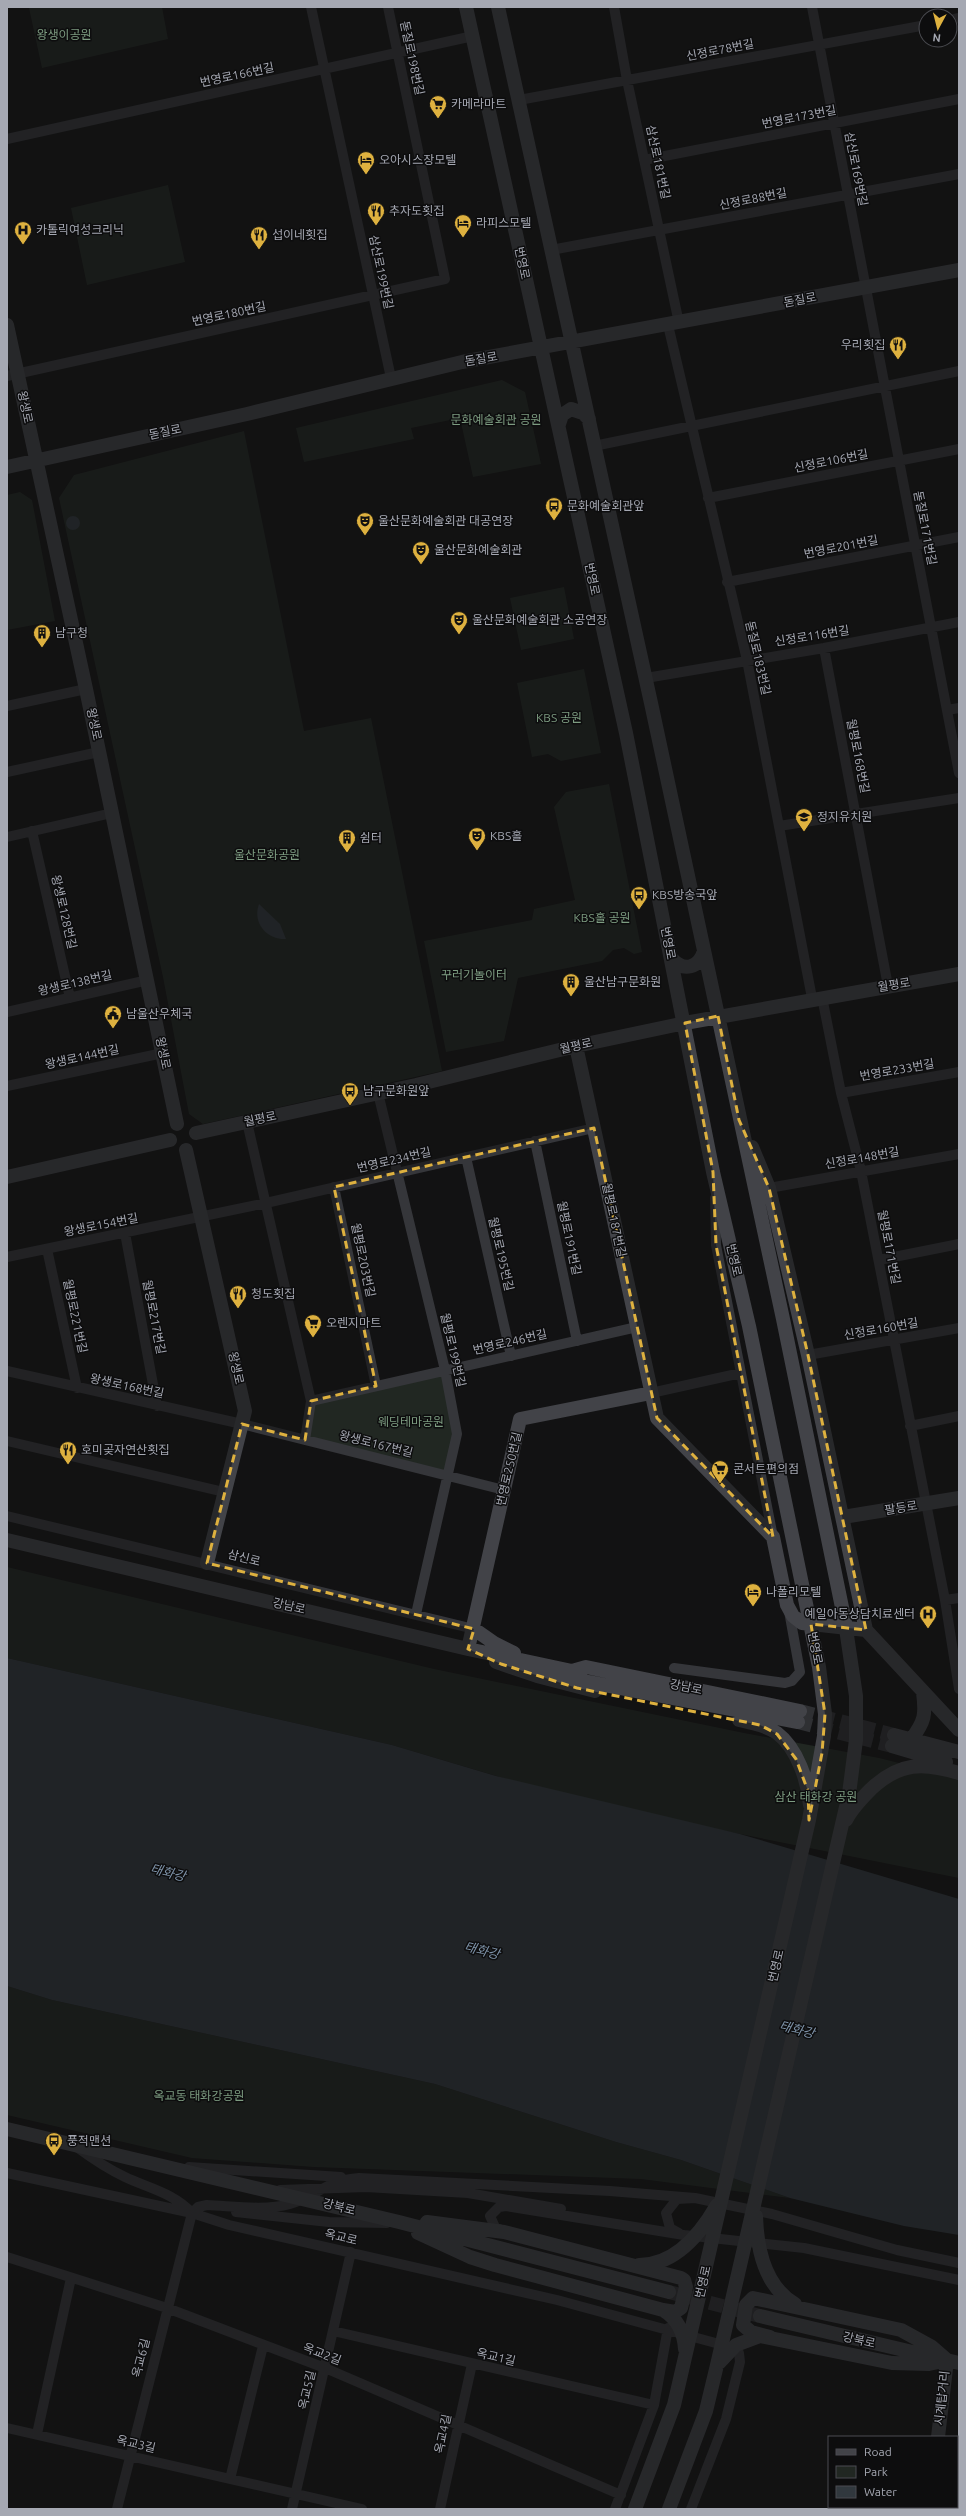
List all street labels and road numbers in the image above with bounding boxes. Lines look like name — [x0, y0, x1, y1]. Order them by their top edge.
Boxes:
street label: 돋질로198번길 — [398, 20, 427, 96]
street label: 신정로78번길 — [685, 37, 755, 62]
street label: 번영로166번길 — [199, 60, 275, 89]
street label: 번영로173번길 — [761, 103, 837, 130]
street label: 삼산로181번길 — [644, 124, 673, 200]
street label: 삼산로169번길 — [843, 131, 870, 207]
street label: 신정로88번길 — [718, 186, 788, 211]
street label: 삼산로199번길 — [367, 234, 396, 310]
street label: 번영로 — [513, 245, 532, 280]
street label: 돋질로 — [782, 290, 817, 309]
street label: 번영로180번길 — [191, 299, 267, 328]
street label: 돋질로 — [463, 349, 498, 368]
street label: 왕생로 — [16, 389, 35, 424]
street label: 돋질로 — [147, 422, 182, 441]
street label: 신정로106번길 — [793, 447, 869, 474]
street label: 돋질로171번길 — [912, 490, 939, 566]
street label: 번영로201번길 — [803, 533, 879, 560]
street label: 번영로 — [583, 561, 602, 596]
street label: 돋질로183번길 — [744, 620, 773, 696]
street label: 신정로116번길 — [774, 623, 850, 648]
street label: 왕생로 — [85, 706, 104, 741]
street label: 월평로168번길 — [845, 718, 872, 794]
street label: 왕생로128번길 — [50, 874, 79, 950]
street label: 번영로 — [659, 925, 678, 960]
street label: 왕생로138번길 — [37, 968, 113, 997]
street label: 월평로 — [877, 975, 911, 994]
street label: 왕생로 — [154, 1035, 173, 1070]
street label: 월평로 — [558, 1035, 593, 1056]
street label: 왕생로144번길 — [44, 1042, 120, 1071]
street label: 번영로233번길 — [859, 1057, 935, 1082]
street label: 월평로 — [242, 1109, 277, 1128]
street label: 번영로234번길 — [356, 1145, 432, 1174]
street label: 신정로148번길 — [824, 1145, 900, 1170]
street label: 월평로187번길 — [600, 1182, 629, 1258]
street label: 월평로191번길 — [555, 1200, 584, 1276]
street label: 월평로171번길 — [876, 1209, 903, 1285]
street label: 왕생로154번길 — [63, 1211, 139, 1238]
street label: 월평로195번길 — [487, 1216, 516, 1292]
street label: 월평로203번길 — [349, 1222, 378, 1298]
street label: 번영로 — [724, 1242, 745, 1277]
street label: 월평로221번길 — [61, 1278, 90, 1354]
street label: 월평로217번길 — [141, 1279, 168, 1355]
street label: 월평로199번길 — [439, 1312, 468, 1388]
street label: 신정로160번길 — [843, 1316, 919, 1341]
street label: 번영로246번길 — [472, 1327, 548, 1356]
street label: 왕생로 — [226, 1350, 247, 1385]
street label: 왕생로168번길 — [89, 1371, 165, 1400]
street label: 왕생로167번길 — [338, 1428, 414, 1459]
street label: 번영로250번길 — [494, 1431, 523, 1507]
street label: 팔등로 — [884, 1498, 918, 1517]
street label: 삼신로 — [226, 1547, 262, 1568]
street label: 강남로 — [272, 1595, 307, 1616]
street label: 번영로 — [806, 1630, 825, 1665]
street label: 강남로 — [669, 1677, 704, 1696]
street label: 번영로 — [765, 1948, 786, 1983]
street label: 강북로 — [321, 2196, 357, 2217]
street label: 옥교로 — [324, 2226, 359, 2247]
street label: 번영로 — [692, 2264, 713, 2299]
street label: 강북로 — [842, 2329, 877, 2350]
street label: 옥교6길 — [129, 2337, 152, 2379]
street label: 옥교2길 — [301, 2340, 343, 2367]
street label: 옥교1길 — [475, 2346, 517, 2367]
street label: 옥교5길 — [296, 2369, 317, 2411]
street label: 시계탑거리 — [932, 2370, 951, 2426]
street label: 옥교4길 — [432, 2413, 453, 2455]
street label: 옥교3길 — [115, 2433, 157, 2454]

